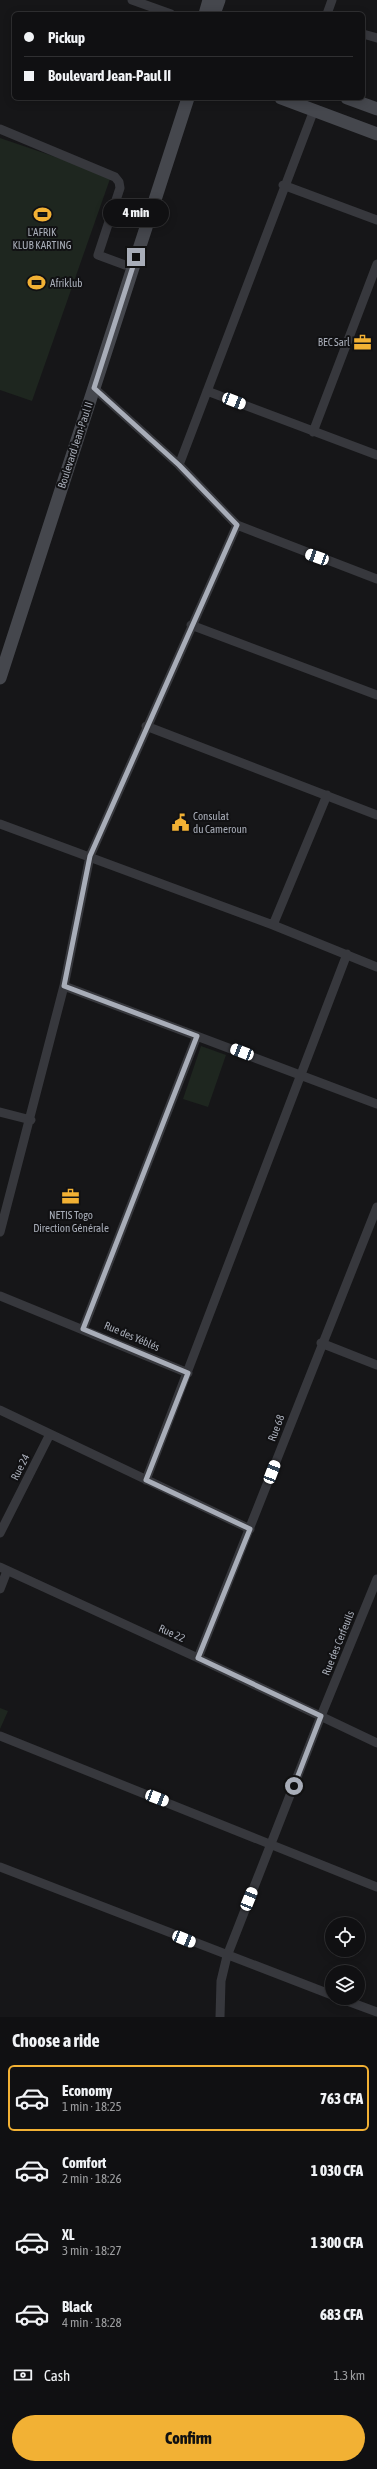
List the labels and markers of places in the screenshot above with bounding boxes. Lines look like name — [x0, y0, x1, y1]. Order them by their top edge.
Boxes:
sports icon: L'AFRIK KLUB KARTING — [32, 204, 52, 224]
place label: L'AFRIK KLUB KARTING — [12, 226, 72, 251]
sports icon: Afriklub — [27, 273, 47, 293]
place label: Afriklub — [50, 277, 82, 289]
office icon: BEC Sarl — [353, 332, 373, 352]
place label: BEC Sarl — [318, 336, 350, 348]
place label: Consulat du Cameroun — [193, 810, 247, 835]
public building icon: Consulat du Cameroun — [170, 812, 190, 832]
office icon: NETIS Togo Direction Générale — [61, 1187, 81, 1207]
place label: NETIS Togo Direction Générale — [33, 1209, 109, 1234]

